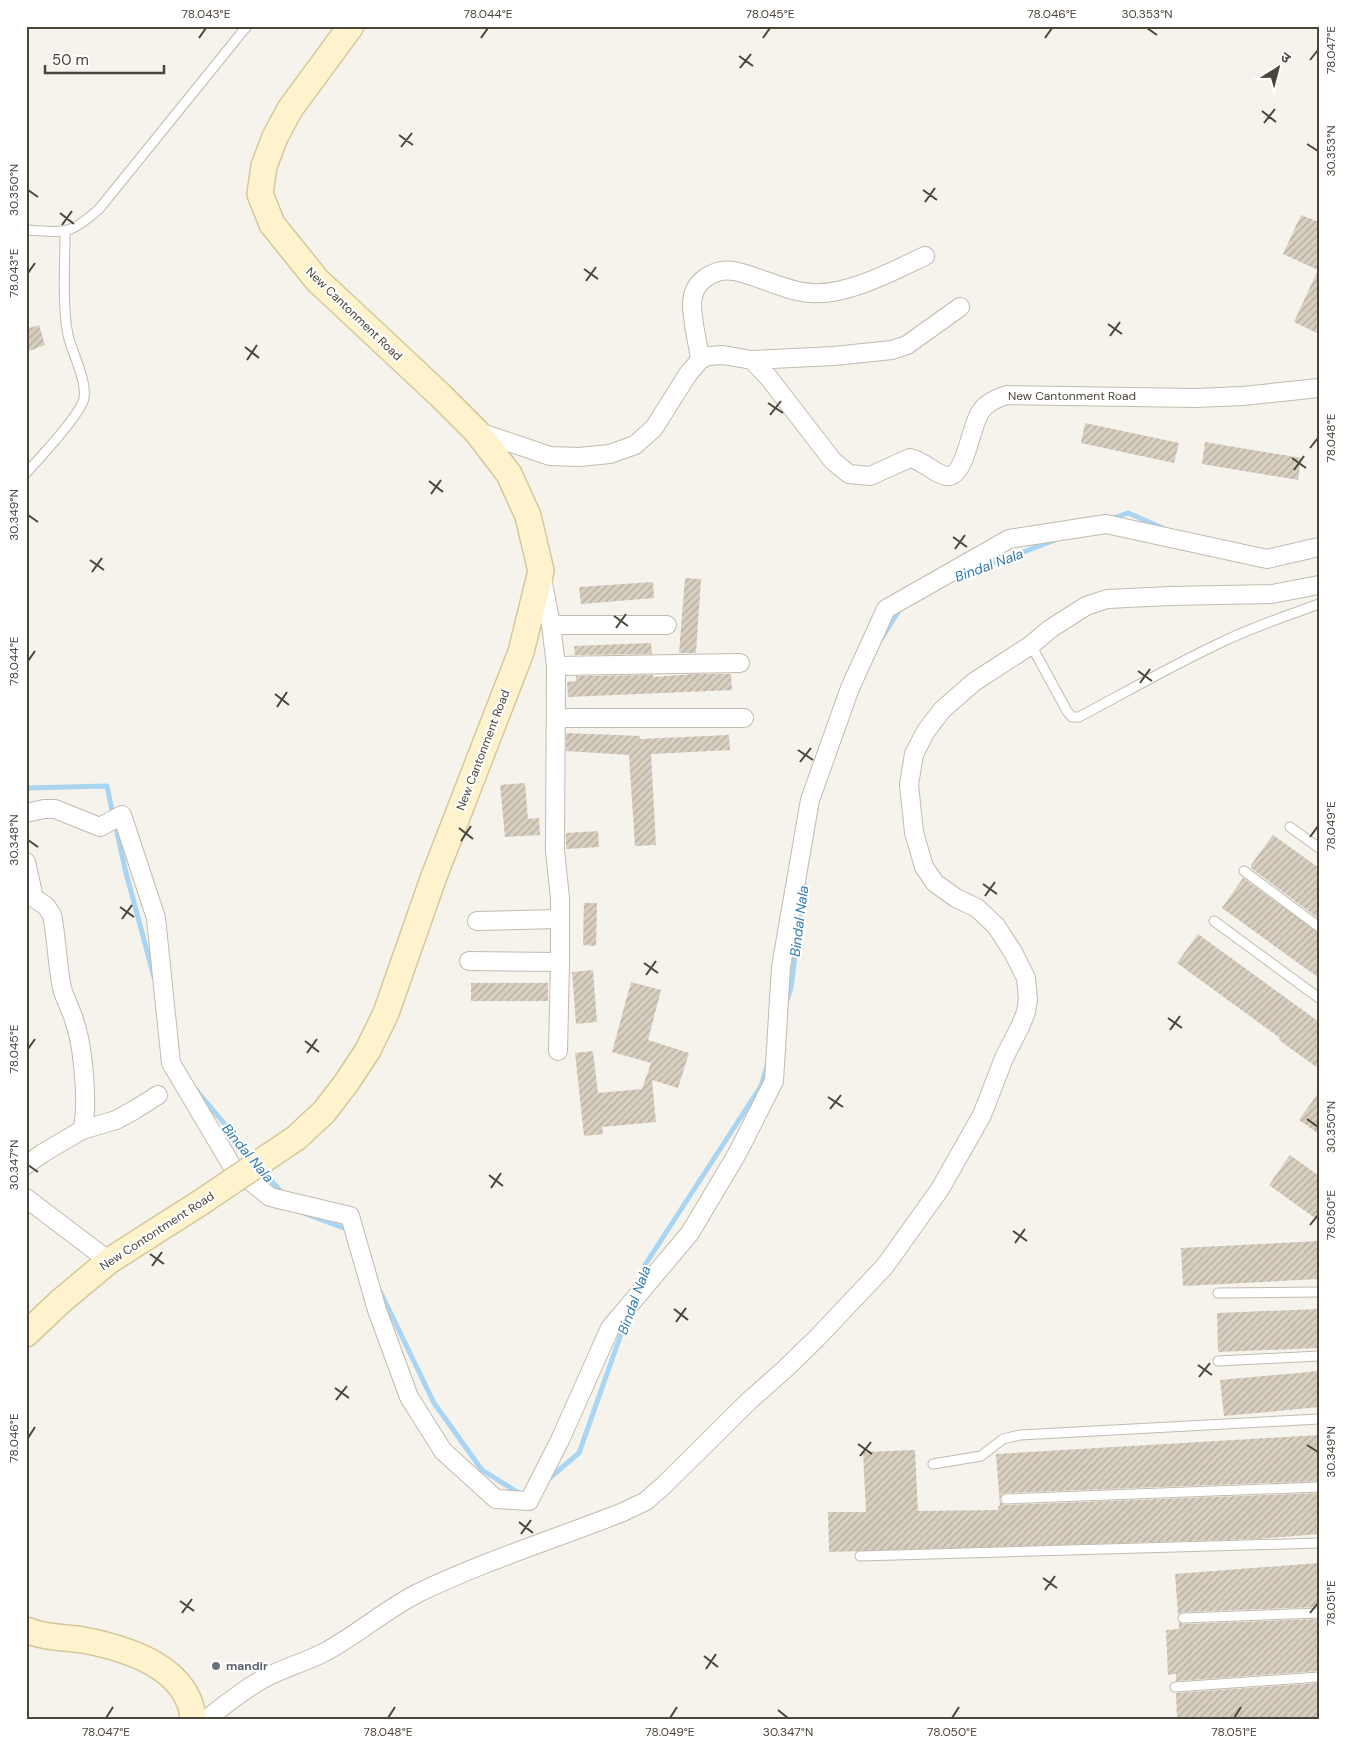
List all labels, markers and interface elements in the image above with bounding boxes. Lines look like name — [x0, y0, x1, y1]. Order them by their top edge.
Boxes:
text: 78.043°E — [182, 6, 231, 22]
text: 78.044°E — [463, 6, 513, 22]
text: 78.045°E — [745, 6, 795, 22]
text: 78.046°E — [1027, 6, 1077, 22]
text: 30.353°N — [1121, 6, 1173, 22]
text: 78.047°E — [1323, 26, 1339, 74]
scale bar — [45, 42, 164, 74]
north arrow — [1252, 42, 1302, 92]
text: उ — [1277, 48, 1295, 68]
text: 50 m — [52, 50, 89, 70]
text: 30.353°N — [1323, 125, 1339, 177]
text: 30.350°N — [6, 164, 22, 216]
text: 78.043°E — [6, 248, 22, 297]
street label: New Cantonment Road — [302, 264, 406, 364]
street label: New Cantonment Road — [1008, 388, 1136, 404]
text: 78.048°E — [1323, 413, 1339, 463]
text: 30.349°N — [6, 489, 22, 541]
water label: Bindal Nala — [952, 544, 1026, 586]
text: 78.044°E — [6, 636, 22, 686]
street label: New Cantonment Road — [453, 687, 513, 813]
text: 78.049°E — [1323, 801, 1339, 851]
text: 30.348°N — [6, 814, 22, 866]
water label: Bindal Nala — [786, 884, 812, 958]
text: 78.045°E — [6, 1024, 22, 1074]
text: 30.350°N — [1323, 1101, 1339, 1153]
water label: Bindal Nala — [218, 1120, 278, 1186]
text: 30.347°N — [6, 1140, 22, 1190]
street label: New Contontment Road — [97, 1188, 217, 1274]
text: 78.050°E — [1323, 1190, 1339, 1240]
water label: Bindal Nala — [613, 1263, 655, 1337]
text: 78.046°E — [6, 1413, 22, 1463]
text: 30.349°N — [1323, 1426, 1339, 1478]
text: 78.051°E — [1323, 1580, 1339, 1626]
place label: mandir — [226, 1658, 268, 1674]
marker: mandir — [210, 1660, 222, 1672]
text: 78.047°E — [82, 1724, 130, 1740]
text: 78.048°E — [363, 1724, 413, 1740]
text: 78.049°E — [645, 1724, 695, 1740]
text: 30.347°N — [763, 1724, 813, 1740]
text: 78.050°E — [927, 1724, 977, 1740]
text: 78.051°E — [1211, 1724, 1257, 1740]

